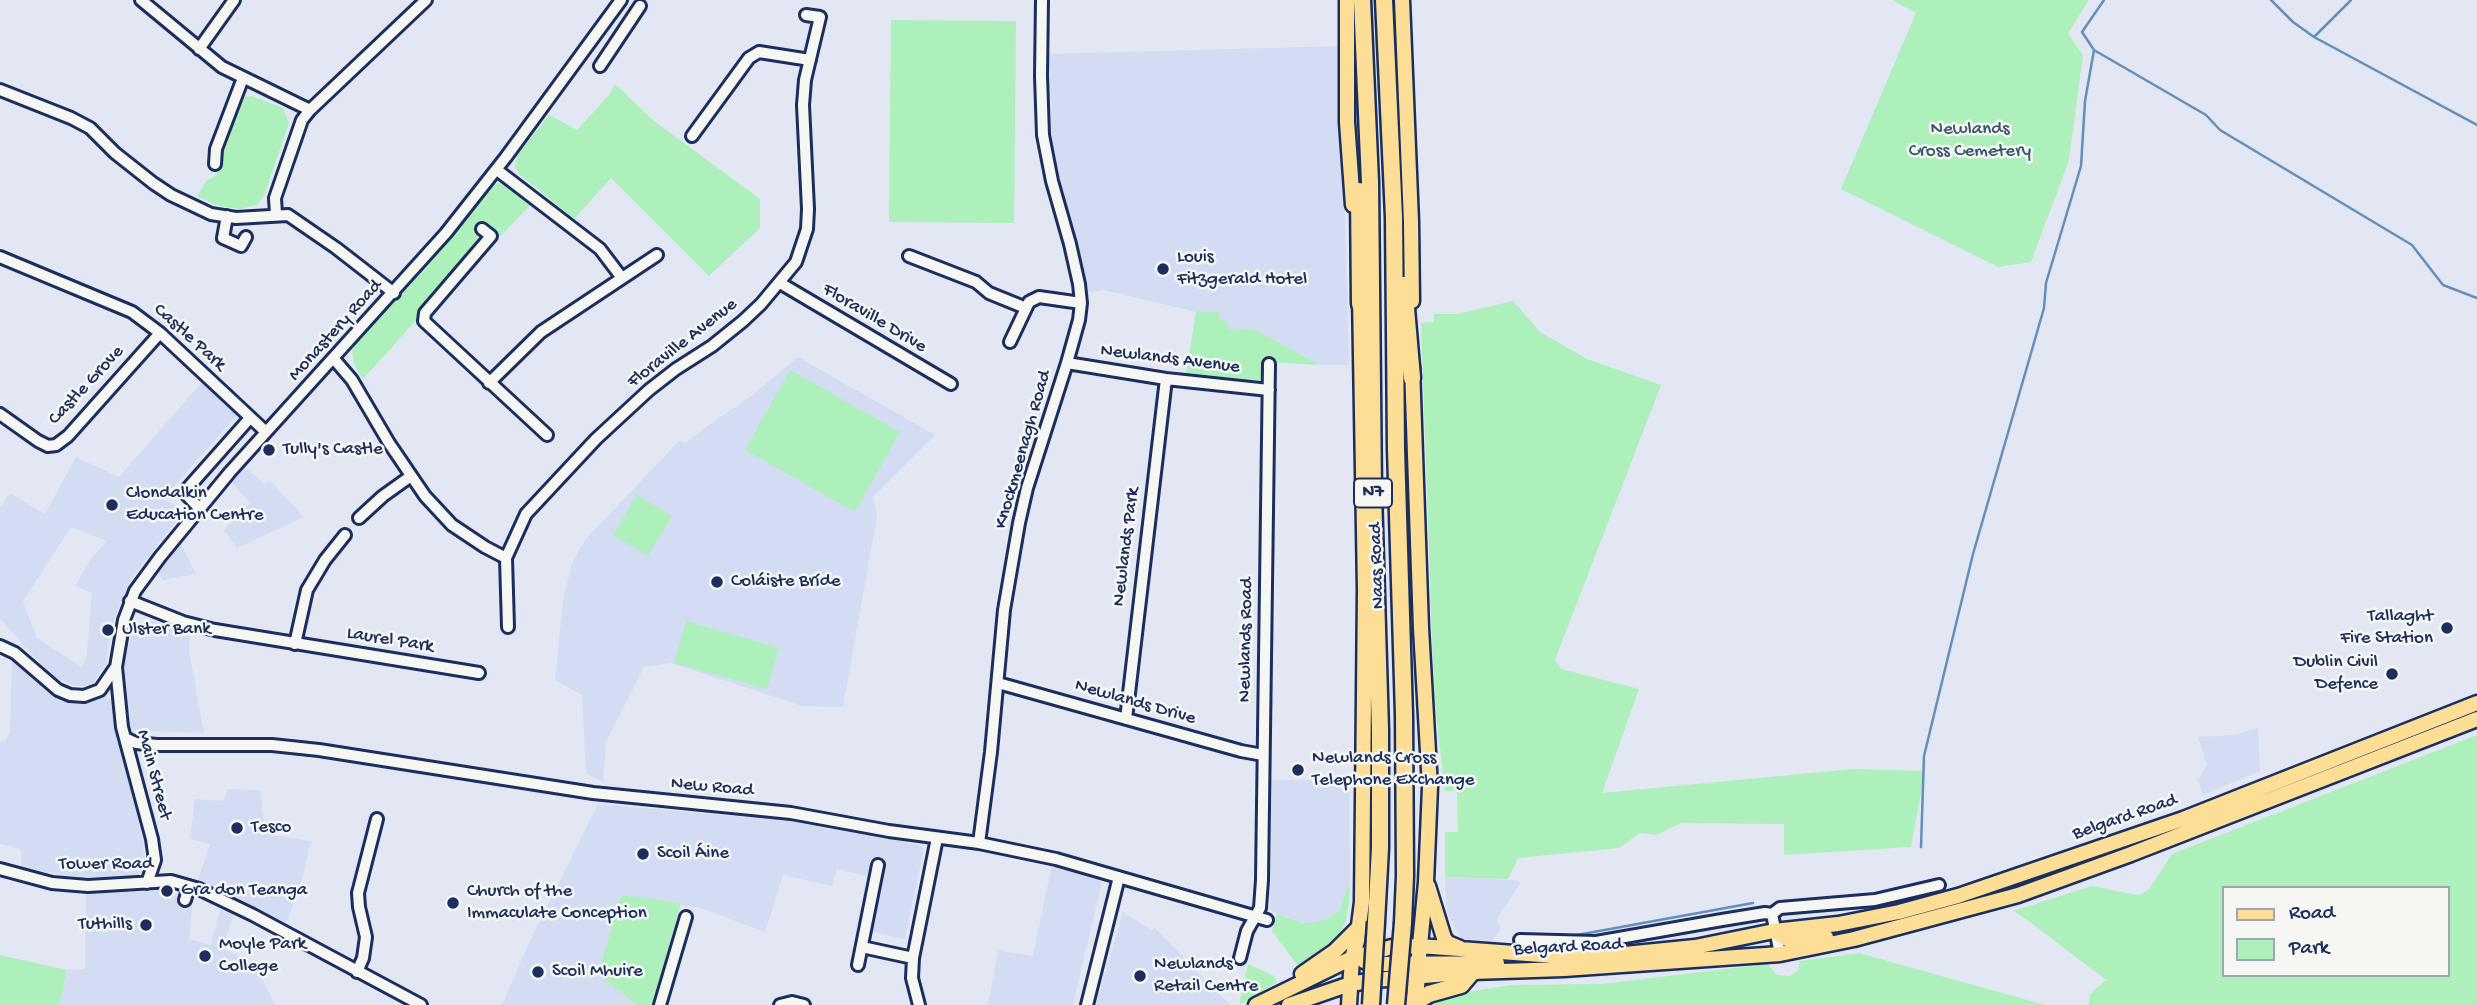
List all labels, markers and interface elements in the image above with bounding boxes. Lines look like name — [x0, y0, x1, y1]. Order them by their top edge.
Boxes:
park label: Newlands Cross Cemetery — [1909, 119, 2031, 163]
place label: Louis Fitzgerald Hotel — [1177, 247, 1307, 291]
marker: Louis Fitzgerald Hotel — [1155, 261, 1171, 277]
street label: Monastery Road — [284, 275, 388, 387]
street label: Floraville Drive — [818, 279, 930, 359]
street label: Floraville Avenue — [623, 294, 743, 394]
street label: Castle Park — [148, 299, 230, 377]
street label: Newlands Avenue — [1099, 340, 1241, 380]
street label: Castle Grove — [44, 341, 130, 431]
street label: Knockmeenagh Road — [990, 368, 1058, 532]
place label: Tully's Castle — [283, 439, 383, 461]
marker: Tully's Castle — [261, 442, 277, 458]
road number: N7 — [1354, 478, 1392, 508]
place label: Clondalkin Education Centre — [126, 483, 264, 527]
street label: Newlands Park — [1108, 486, 1146, 608]
marker: Clondalkin Education Centre — [104, 497, 120, 513]
street label: Naas Road — [1365, 522, 1391, 610]
place label: Coláiste Bríde — [731, 571, 841, 593]
marker: Coláiste Bríde — [709, 574, 725, 590]
street label: Newlands Road — [1235, 577, 1259, 703]
place label: Tallaght Fire Station — [2340, 606, 2433, 650]
place label: Ulster Bank — [122, 619, 211, 641]
marker: Tallaght Fire Station — [2439, 620, 2455, 636]
marker: Ulster Bank — [100, 622, 116, 638]
street label: Laurel Park — [345, 623, 435, 659]
place label: Dublin Civil Defence — [2294, 652, 2378, 696]
marker: Dublin Civil Defence — [2384, 666, 2400, 682]
street label: Newlands Drive — [1072, 675, 1198, 731]
street label: Main Street — [130, 728, 176, 822]
place label: Newlands Cross Telephone Exchange — [1312, 748, 1475, 792]
marker: Newlands Cross Telephone Exchange — [1290, 762, 1306, 778]
street label: New Road — [670, 773, 754, 803]
street label: Belgard Road — [2070, 789, 2180, 847]
place label: Tesco — [251, 817, 291, 839]
marker: Tesco — [229, 820, 245, 836]
place label: Scoil Áine — [657, 843, 729, 865]
marker: Scoil Áine — [635, 846, 651, 862]
street label: Tower Road — [59, 854, 153, 876]
place label: Gra don Teanga — [181, 880, 307, 902]
place label: Church of the Immaculate Conception — [467, 881, 647, 925]
marker: Gra don Teanga — [159, 883, 175, 899]
legend — [2222, 886, 2449, 977]
marker: Church of the Immaculate Conception — [445, 895, 461, 911]
text: Road — [2289, 902, 2335, 927]
place label: Tuthills — [78, 914, 132, 936]
marker: Tuthills — [138, 917, 154, 933]
place label: Moyle Park College — [219, 934, 306, 978]
street label: Belgard Road — [1513, 934, 1623, 962]
text: Park — [2289, 937, 2329, 962]
marker: Moyle Park College — [197, 948, 213, 964]
place label: Newlands Retail Centre — [1154, 954, 1258, 998]
place label: Scoil Mhuire — [552, 961, 643, 983]
marker: Scoil Mhuire — [530, 964, 546, 980]
marker: Newlands Retail Centre — [1132, 968, 1148, 984]

